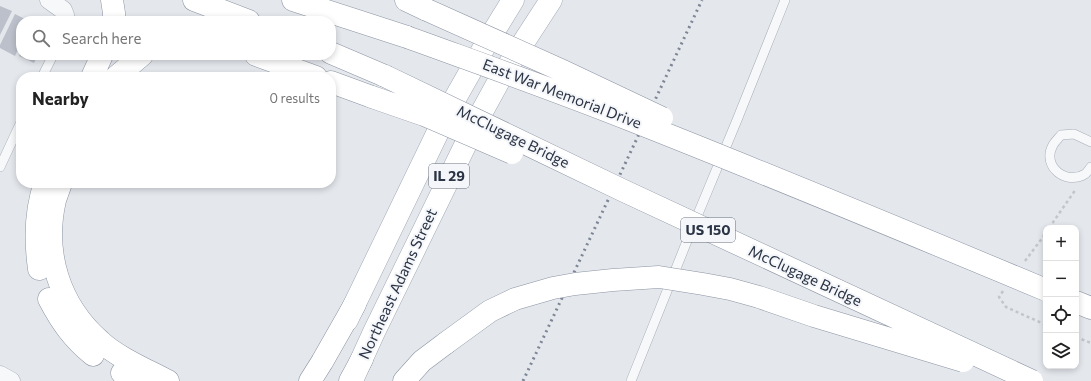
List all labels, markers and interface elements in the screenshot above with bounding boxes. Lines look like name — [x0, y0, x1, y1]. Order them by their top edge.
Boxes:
search box — [16, 16, 336, 60]
icon: search — [30, 27, 52, 49]
text: Search here — [62, 29, 141, 47]
street label: East War Memorial Drive — [480, 54, 644, 132]
text: Nearby — [32, 88, 89, 109]
text: 0 results — [269, 90, 320, 106]
street label: McClugage Bridge — [454, 101, 573, 171]
road number: IL 29 — [429, 164, 469, 188]
street label: Northeast Adams Street — [354, 205, 440, 362]
road number: US 150 — [681, 218, 735, 242]
map controls — [1043, 225, 1079, 369]
button: + — [1043, 225, 1079, 261]
street label: McClugage Bridge — [746, 241, 865, 309]
button: − — [1043, 261, 1079, 297]
button: locate — [1043, 297, 1079, 333]
button: layers — [1043, 333, 1079, 369]

